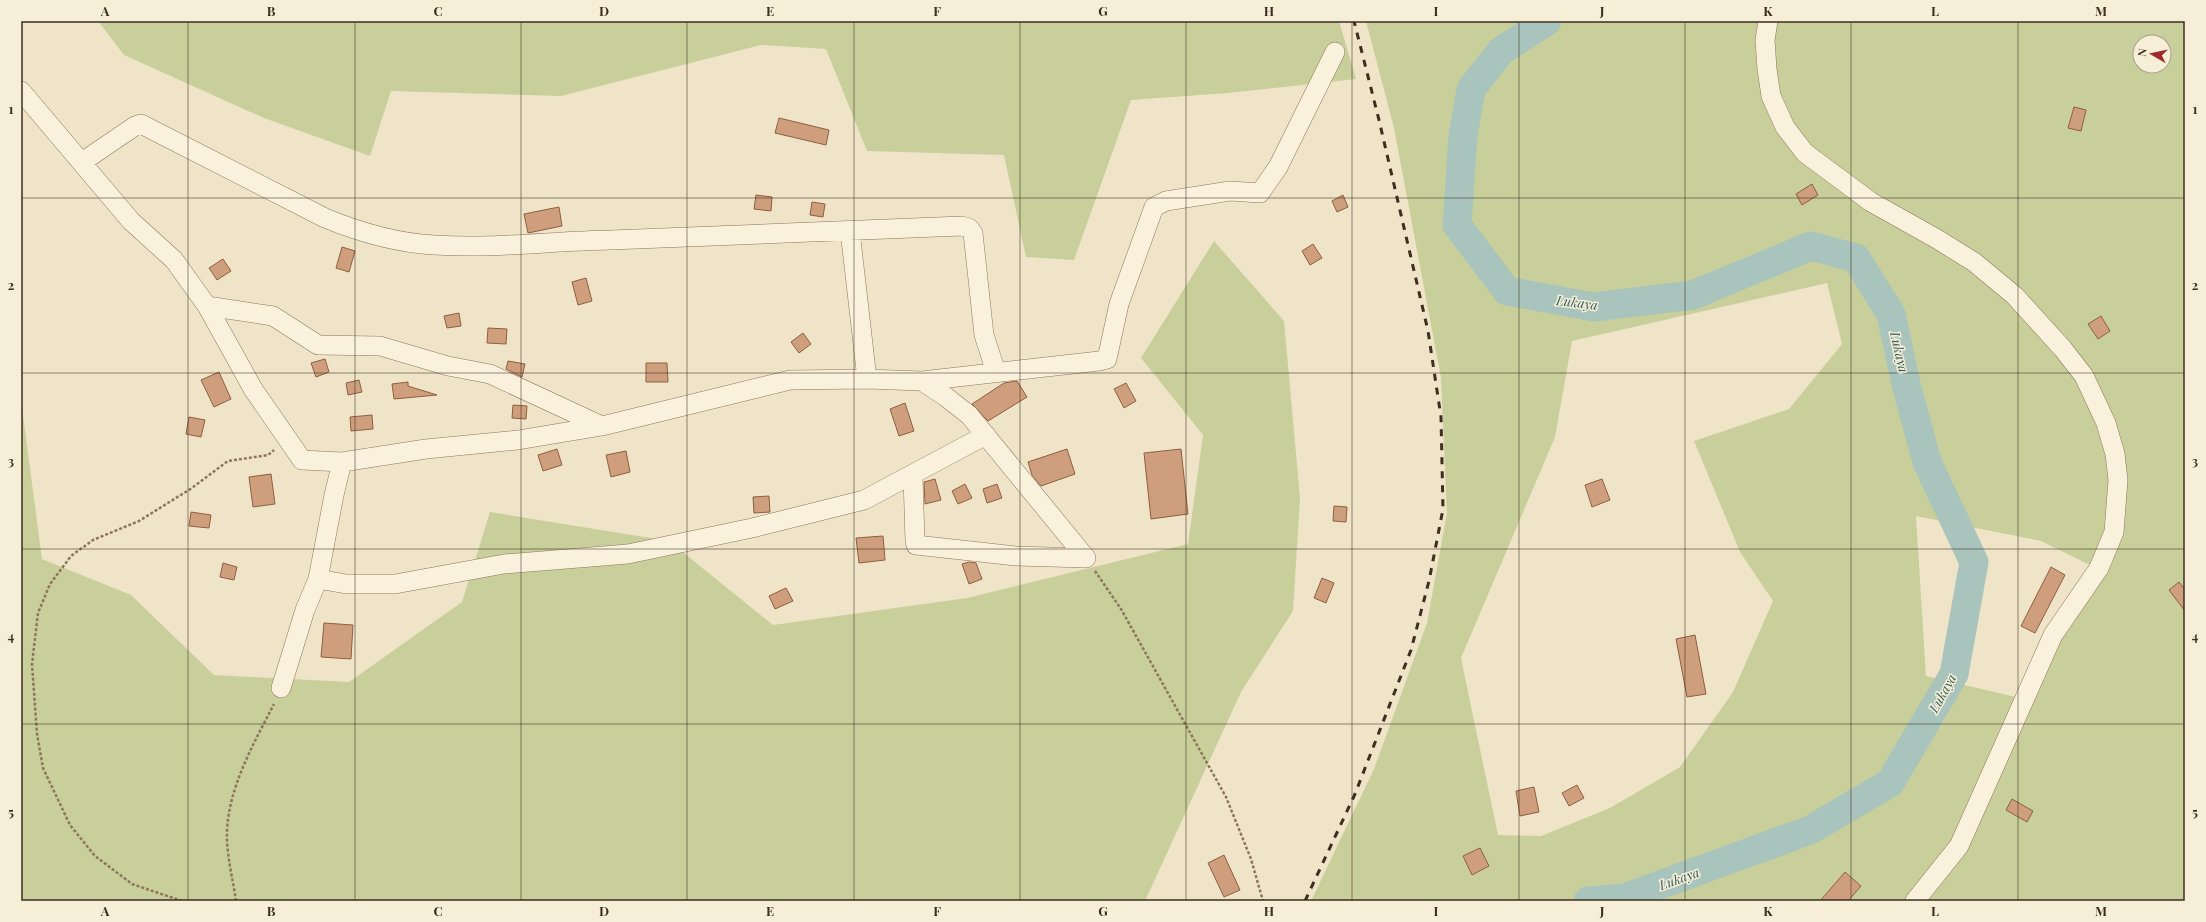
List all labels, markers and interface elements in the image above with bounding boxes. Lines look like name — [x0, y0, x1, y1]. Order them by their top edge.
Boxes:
text: A — [100, 2, 110, 19]
text: B — [267, 2, 276, 19]
text: C — [433, 2, 443, 19]
text: D — [599, 2, 609, 19]
text: E — [766, 2, 774, 19]
text: F — [933, 2, 941, 19]
text: G — [1098, 2, 1108, 19]
text: H — [1264, 2, 1274, 19]
text: I — [1434, 2, 1439, 19]
text: J — [1599, 2, 1605, 19]
text: K — [1763, 2, 1773, 19]
text: L — [1931, 2, 1939, 19]
text: M — [2095, 2, 2107, 19]
north arrow — [2132, 34, 2172, 74]
text: N — [2134, 47, 2150, 57]
text: 1 — [9, 100, 14, 117]
text: 1 — [2193, 100, 2198, 117]
text: 2 — [8, 276, 15, 293]
text: 2 — [2192, 276, 2199, 293]
water label: Lukaya — [1554, 291, 1599, 313]
water label: Lukaya — [1887, 329, 1913, 374]
text: 3 — [8, 452, 14, 469]
text: 3 — [2192, 452, 2198, 469]
text: 4 — [8, 627, 15, 644]
text: 4 — [2192, 627, 2199, 644]
water label: Lukaya — [1924, 671, 1960, 716]
text: 5 — [8, 803, 14, 820]
text: 5 — [2192, 803, 2198, 820]
water label: Lukaya — [1656, 863, 1702, 893]
text: A — [100, 902, 110, 919]
text: B — [267, 902, 276, 919]
text: C — [433, 902, 443, 919]
text: D — [599, 902, 609, 919]
text: E — [766, 902, 774, 919]
text: F — [933, 902, 941, 919]
text: G — [1098, 902, 1108, 919]
text: H — [1264, 902, 1274, 919]
text: I — [1434, 902, 1439, 919]
text: J — [1599, 902, 1605, 919]
text: K — [1763, 902, 1773, 919]
text: L — [1931, 902, 1939, 919]
text: M — [2095, 902, 2107, 919]

